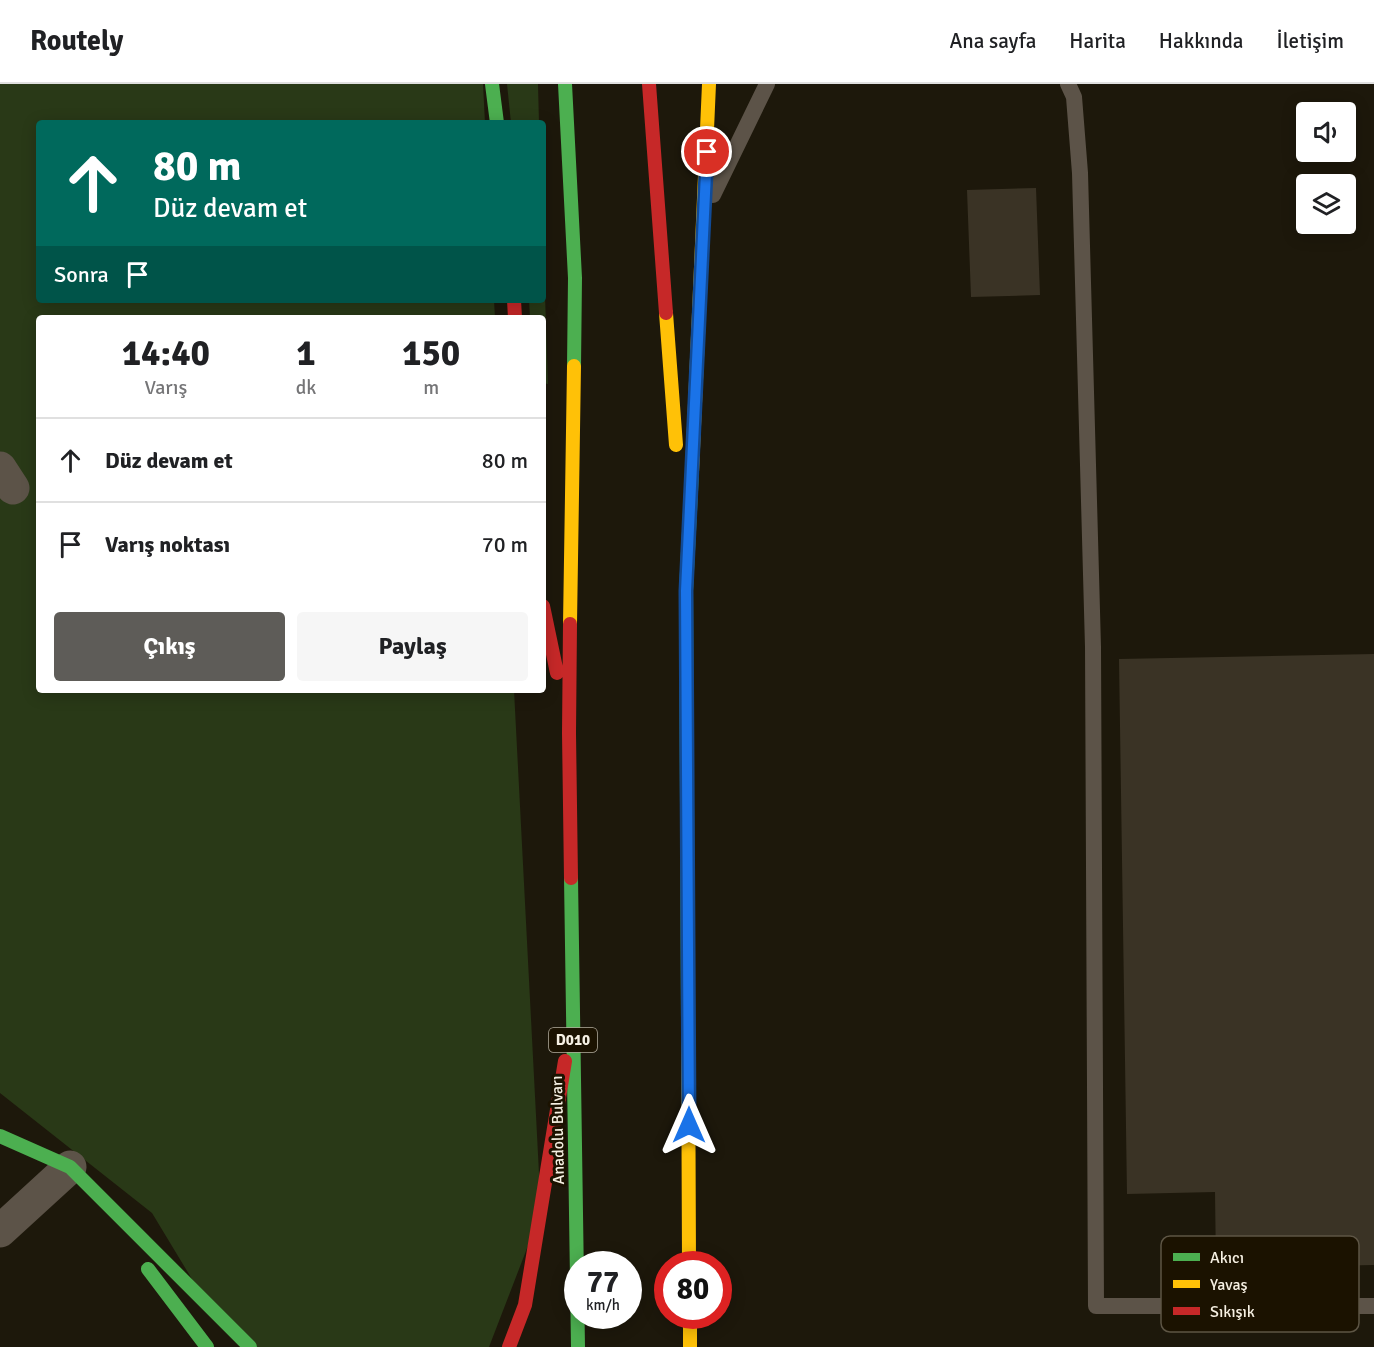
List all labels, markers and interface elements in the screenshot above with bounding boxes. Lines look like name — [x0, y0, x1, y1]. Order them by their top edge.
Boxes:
text: Routely — [30, 24, 123, 58]
text: Ana sayfa — [949, 28, 1036, 54]
text: Harita — [1069, 28, 1126, 54]
text: Hakkında — [1159, 28, 1244, 54]
text: İletişim — [1277, 28, 1344, 54]
map controls — [1296, 102, 1356, 234]
button: sound — [1296, 102, 1356, 162]
pin — [681, 126, 732, 177]
icon: arrive — [690, 135, 723, 168]
text: 80 m — [153, 141, 242, 192]
icon: ahead — [54, 144, 132, 222]
button: layers — [1296, 174, 1356, 234]
text: Düz devam et — [153, 192, 307, 225]
icon: arrive — [121, 258, 154, 291]
text: Sonra — [54, 261, 109, 288]
text: 14:40 — [122, 331, 210, 376]
text: 1 — [296, 331, 316, 376]
text: 150 — [402, 331, 460, 376]
text: Varış — [144, 375, 187, 400]
text: dk — [296, 375, 316, 400]
text: m — [423, 375, 439, 400]
icon: ahead — [54, 444, 87, 477]
text: Düz devam et — [105, 447, 233, 474]
text: 80 m — [482, 447, 528, 474]
icon: arrive — [54, 528, 87, 561]
text: Varış noktası — [105, 531, 230, 558]
text: 70 m — [482, 531, 528, 558]
button: Çıkış — [54, 612, 285, 681]
button: Paylaş — [297, 612, 528, 681]
road number: D010 — [549, 1028, 597, 1052]
street label: Anadolu Bulvarı — [547, 1075, 569, 1185]
position arrow — [657, 1093, 721, 1157]
legend — [1161, 1236, 1359, 1332]
text: Akıcı — [1210, 1248, 1244, 1268]
speed limit sign: 80 — [654, 1251, 732, 1329]
text: 77 — [587, 1264, 619, 1301]
text: Yavaş — [1210, 1275, 1248, 1295]
text: km/h — [586, 1296, 620, 1314]
text: Sıkışık — [1210, 1302, 1255, 1322]

